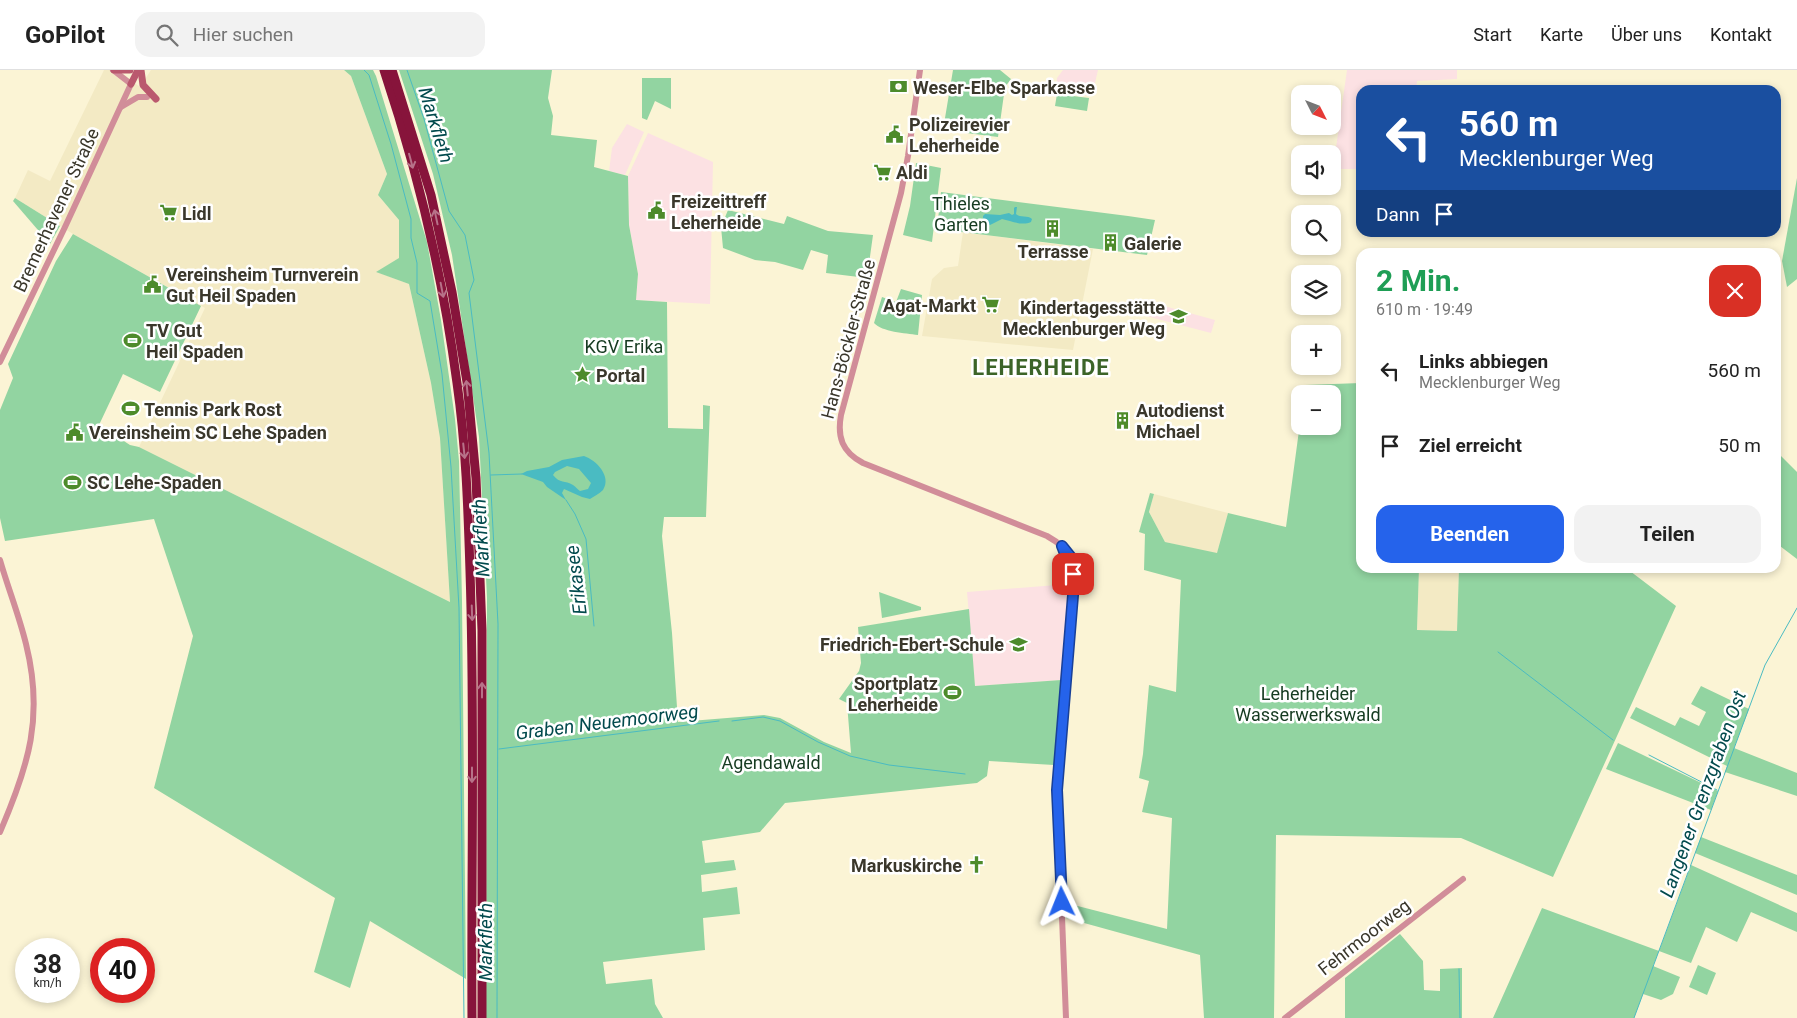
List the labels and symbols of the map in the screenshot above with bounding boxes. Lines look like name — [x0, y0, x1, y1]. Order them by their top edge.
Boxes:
bank icon: Weser-Elbe Sparkasse — [889, 77, 909, 97]
place label: Weser-Elbe Sparkasse — [913, 77, 1095, 98]
water label: Markfleth — [414, 84, 458, 166]
north arrow — [1291, 85, 1341, 135]
place label: Polizeirevier Leherheide — [909, 114, 1010, 156]
public building icon: Polizeirevier Leherheide — [885, 124, 905, 144]
street label: Bremerhavener Straße — [9, 125, 103, 295]
one-way arrow — [407, 153, 416, 169]
supermarket icon: Aldi — [872, 162, 892, 182]
place label: Aldi — [896, 162, 928, 183]
place label: Freizeittreff Leherheide — [671, 191, 767, 233]
park label: Thieles Garten — [932, 193, 990, 235]
public building icon: Freizeittreff Leherheide — [647, 201, 667, 221]
supermarket icon: Lidl — [158, 203, 178, 223]
place label: Lidl — [182, 203, 211, 224]
one-way arrow — [431, 209, 440, 225]
building icon: Terrasse — [1043, 218, 1063, 238]
building icon: Galerie — [1100, 233, 1120, 253]
place label: Galerie — [1124, 233, 1182, 254]
place label: Terrasse — [1018, 241, 1089, 262]
street label: Hans-Böckler-Straße — [817, 257, 879, 421]
place label: Vereinsheim Turnverein Gut Heil Spaden — [166, 264, 358, 306]
public building icon: Vereinsheim Turnverein Gut Heil Spaden — [142, 274, 162, 294]
one-way arrow — [438, 281, 447, 297]
place label: Agat-Markt — [883, 295, 976, 316]
supermarket icon: Agat-Markt — [980, 295, 1000, 315]
place label: Kindertagesstätte Mecklenburger Weg — [1003, 297, 1165, 339]
school or university icon: Kindertagesstätte Mecklenburger Weg — [1169, 307, 1189, 327]
place label: TV Gut Heil Spaden — [146, 320, 243, 362]
sports icon: TV Gut Heil Spaden — [122, 330, 142, 350]
park label: KGV Erika — [585, 336, 663, 357]
district label: LEHERHEIDE — [972, 355, 1110, 380]
place icon: Portal — [572, 365, 592, 385]
place label: Portal — [596, 365, 645, 386]
one-way arrow — [462, 380, 472, 396]
sports icon: Tennis Park Rost — [120, 399, 140, 419]
place label: Tennis Park Rost — [144, 399, 282, 420]
place label: Autodienst Michael — [1136, 400, 1224, 442]
building icon: Autodienst Michael — [1112, 410, 1132, 430]
public building icon: Vereinsheim SC Lehe Spaden — [65, 422, 85, 442]
place label: Vereinsheim SC Lehe Spaden — [89, 422, 327, 443]
one-way arrow — [459, 442, 469, 458]
sports icon: SC Lehe-Spaden — [63, 472, 83, 492]
place label: SC Lehe-Spaden — [87, 472, 221, 493]
water label: Markfleth — [467, 498, 495, 578]
water label: Erikasee — [560, 544, 592, 616]
pin — [1052, 553, 1094, 595]
one-way arrow — [467, 605, 476, 621]
place label: Friedrich-Ebert-Schule — [820, 634, 1004, 655]
school or university icon: Friedrich-Ebert-Schule — [1008, 634, 1028, 654]
place label: Sportplatz Leherheide — [848, 673, 938, 715]
one-way arrow — [477, 682, 487, 698]
sports icon: Sportplatz Leherheide — [942, 683, 962, 703]
park label: Leherheider Wasserwerkswald — [1235, 683, 1381, 725]
water label: Langener Grenzgraben Ost — [1655, 687, 1751, 900]
water label: Graben Neuemoorweg — [514, 699, 700, 745]
park label: Agendawald — [721, 752, 821, 773]
one-way arrow — [467, 767, 477, 783]
place label: Markuskirche — [851, 855, 962, 876]
church icon: Markuskirche — [966, 855, 986, 875]
position arrow — [1035, 875, 1087, 927]
street label: Fehrmoorweg — [1314, 895, 1414, 979]
water label: Markfleth — [474, 903, 497, 981]
speed limit sign: 40 — [90, 938, 155, 1003]

